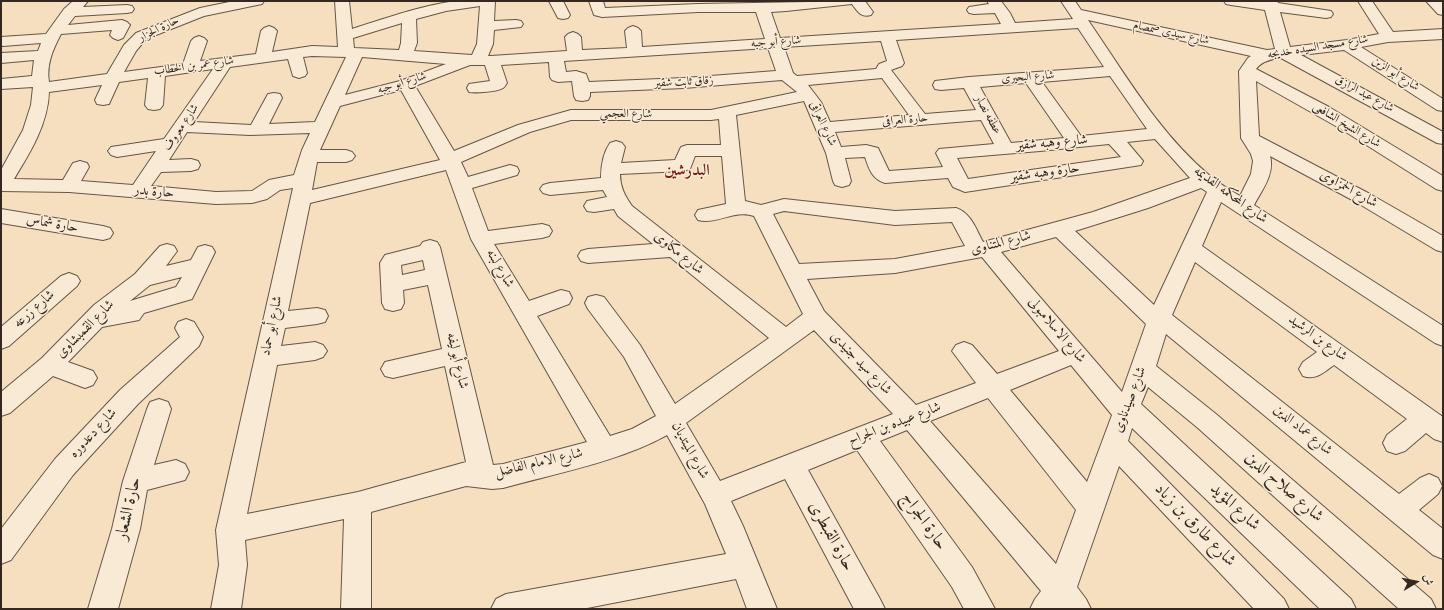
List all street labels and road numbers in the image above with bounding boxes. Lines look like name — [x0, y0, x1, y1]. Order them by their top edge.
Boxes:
street label: حارة الجزار — [136, 14, 182, 46]
street label: شارع سيدى صمصام — [1132, 19, 1210, 49]
street label: شارع مسجد السيده خديجه — [1267, 33, 1369, 63]
street label: شارع أبو جبه — [750, 34, 802, 52]
street label: شارع عمر بن الخطاب — [153, 54, 235, 80]
street label: شارع أبو الزين — [1369, 55, 1421, 95]
street label: شارع البحيرى — [1001, 69, 1055, 87]
street label: شارع أبو جبه — [376, 70, 428, 98]
street label: شارع عبد الرازق — [1332, 73, 1396, 117]
street label: زقاق ثابت شقير — [654, 74, 714, 92]
street label: عطفه نصار — [970, 93, 1004, 137]
street label: شارع العراقى — [805, 99, 839, 149]
street label: شارع الشيخ الشافعى — [1310, 100, 1382, 152]
street label: شارع معروف — [161, 102, 203, 154]
street label: شارع العجمي — [600, 107, 652, 123]
street label: حارة العراقى — [881, 112, 929, 130]
street label: شارع وهبه شقير — [1015, 133, 1089, 155]
street label: حارة وهبه شقير — [1009, 161, 1081, 187]
street label: شارع المحكمه القديمه — [1190, 164, 1270, 228]
street label: شارع الحمزاوى — [1316, 167, 1380, 213]
street label: حارة بدر — [133, 183, 175, 203]
street label: حارة شماس — [25, 212, 79, 238]
street label: شارع المتناوى — [969, 228, 1033, 260]
street label: شارع مكاوى — [650, 229, 706, 279]
street label: شارع لبنه — [481, 247, 517, 291]
street label: شارع زرعه — [11, 288, 59, 332]
street label: شارع أبو حماد — [258, 295, 288, 357]
street label: شارع الاسلامبولى — [1024, 295, 1088, 367]
street label: شارع القمبشاوى — [53, 297, 119, 363]
street label: شارع بن الرشيد — [1284, 312, 1350, 366]
street label: شارع سيد جنيدى — [826, 329, 894, 399]
street label: شارع أبو ليفه — [441, 331, 471, 391]
street label: شارع صيدناوى — [1111, 365, 1151, 435]
street label: شارع عبيده بن الجراح — [846, 400, 944, 450]
street label: شارع عماد الدين — [1269, 402, 1335, 460]
street label: شارع دعدوره — [67, 406, 121, 462]
street label: شارع الميتديان — [666, 420, 712, 482]
street label: شارع الامام الفاضل — [493, 446, 585, 482]
street label: شارع صلاح الدين — [1239, 448, 1327, 528]
street label: حارة الشعار — [113, 475, 147, 543]
street label: شارع طارق بن زياد — [1149, 480, 1239, 572]
street label: شارع المؤيد — [1205, 480, 1263, 536]
street label: حارة الجراج — [896, 489, 950, 555]
street label: حارة القبطرى — [803, 499, 857, 575]

